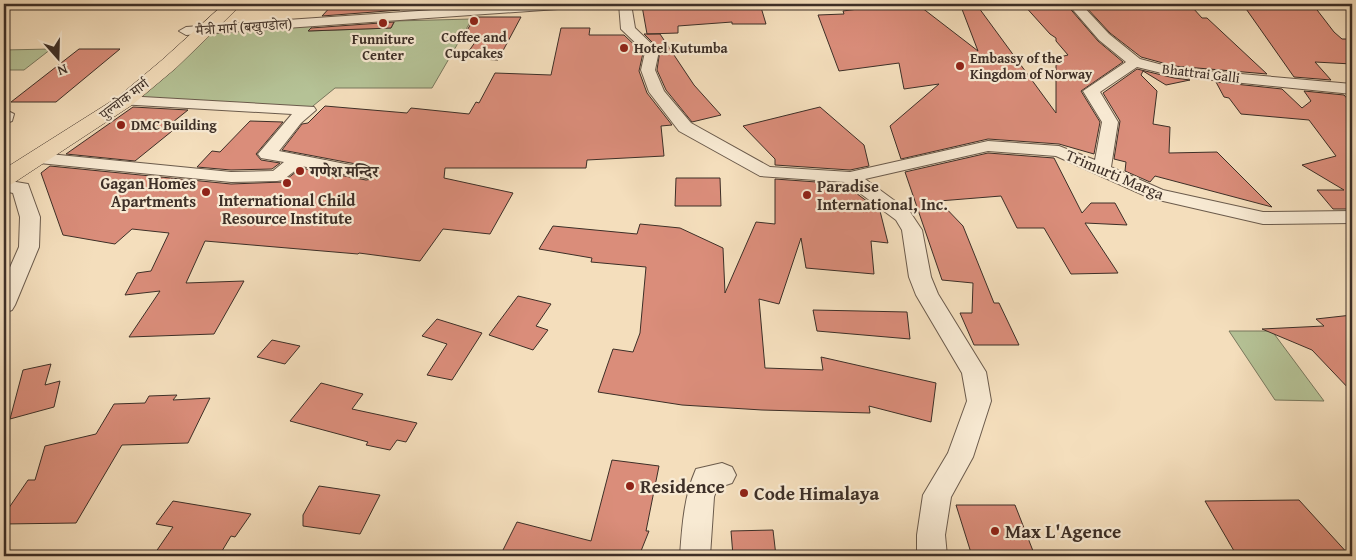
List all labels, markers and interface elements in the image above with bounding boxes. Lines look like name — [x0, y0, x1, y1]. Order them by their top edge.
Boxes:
street label: मैत्री मार्ग (बखुण्डोल) — [194, 14, 293, 40]
marker: Coffee and Cupcakes — [468, 15, 480, 27]
marker: Funniture Center — [377, 17, 389, 29]
place label: Coffee and Cupcakes — [441, 27, 507, 63]
place label: Funniture Center — [352, 29, 414, 65]
north arrow — [32, 32, 82, 82]
place label: Hotel Kutumba — [634, 38, 729, 58]
marker: Hotel Kutumba — [618, 42, 630, 54]
place label: Embassy of the Kingdom of Norway — [970, 48, 1093, 84]
street label: Bhattrai Galli — [1161, 58, 1241, 88]
text: N — [54, 59, 70, 81]
marker: Embassy of the Kingdom of Norway — [954, 60, 966, 72]
street label: पुल्चोक मार्ग — [94, 73, 154, 125]
place label: DMC Building — [131, 115, 217, 135]
marker: DMC Building — [115, 119, 127, 131]
street label: Trimurti Marga — [1062, 142, 1168, 206]
place label: गणेश मन्दिर — [309, 159, 380, 183]
marker: गणेश मन्दिर — [294, 165, 306, 177]
place label: Gagan Homes Apartments — [100, 171, 196, 213]
place label: Paradise International, Inc. — [817, 174, 948, 216]
marker: International Child Resource Institute — [281, 177, 293, 189]
marker: Gagan Homes Apartments — [200, 186, 212, 198]
place label: International Child Resource Institute — [218, 188, 356, 230]
marker: Paradise International, Inc. — [801, 189, 813, 201]
place label: Residence — [640, 472, 725, 500]
place label: Code Himalaya — [754, 479, 879, 507]
marker: Residence — [624, 480, 636, 492]
marker: Code Himalaya — [738, 487, 750, 499]
place label: Max L'Agence — [1005, 517, 1121, 545]
marker: Max L'Agence — [989, 525, 1001, 537]

